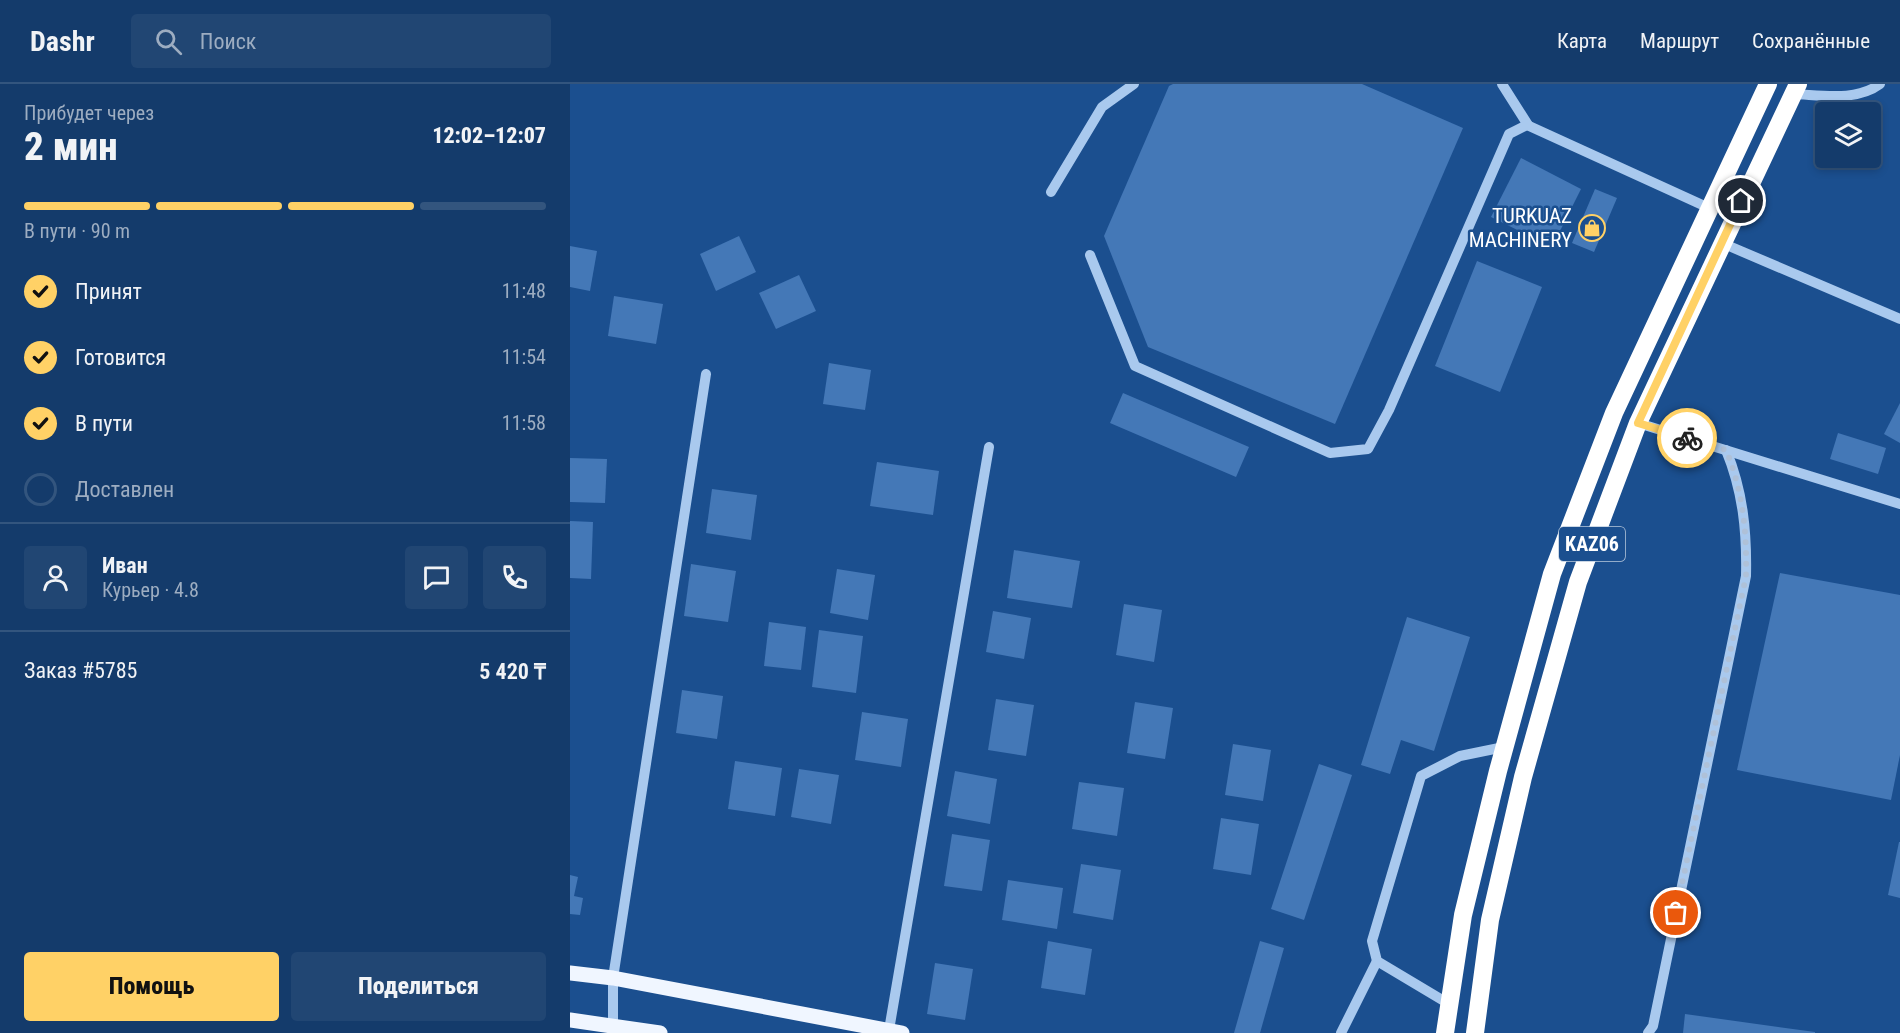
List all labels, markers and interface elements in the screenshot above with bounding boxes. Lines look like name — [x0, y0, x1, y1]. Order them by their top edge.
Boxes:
search box — [131, 14, 551, 68]
text: Dashr — [30, 25, 95, 58]
icon: search — [152, 25, 185, 58]
text: Поиск — [200, 29, 256, 54]
text: Карта — [1557, 29, 1607, 53]
text: Маршрут — [1640, 29, 1719, 53]
text: Сохранённые — [1752, 29, 1870, 53]
text: Прибудет через — [24, 101, 154, 125]
map controls — [1815, 102, 1881, 168]
button: layers — [1815, 102, 1881, 168]
text: 12:02–12:07 — [432, 123, 546, 148]
text: 2 мин — [24, 124, 118, 170]
pin — [1715, 175, 1766, 226]
icon: home — [1724, 184, 1757, 217]
place label: TURKUAZ MACHINERY — [1469, 204, 1572, 252]
shop icon: TURKUAZ MACHINERY — [1577, 213, 1607, 243]
text: В пути · 90 m — [24, 219, 130, 243]
icon: check — [24, 275, 57, 308]
text: Принят — [75, 279, 142, 304]
text: 11:48 — [502, 279, 546, 303]
icon: check — [24, 341, 57, 374]
text: Готовится — [75, 345, 166, 370]
text: 11:54 — [502, 345, 546, 369]
icon: check — [24, 407, 57, 440]
courier — [1657, 408, 1717, 468]
text: В пути — [75, 411, 133, 436]
text: 11:58 — [502, 411, 546, 435]
icon: bike — [1671, 422, 1704, 455]
text: Доставлен — [75, 477, 174, 502]
road number: KАZ06 — [1559, 527, 1625, 561]
button: person — [24, 546, 87, 609]
button: chat — [405, 546, 468, 609]
button: phone — [483, 546, 546, 609]
text: Иван — [102, 553, 148, 578]
text: Курьер · 4.8 — [102, 578, 199, 602]
text: Заказ #5785 — [24, 658, 137, 683]
text: 5 420 ₸ — [479, 659, 546, 684]
pin — [1650, 887, 1701, 938]
icon: bag — [1659, 896, 1692, 929]
button: Помощь — [24, 952, 279, 1021]
button: Поделиться — [291, 952, 546, 1021]

